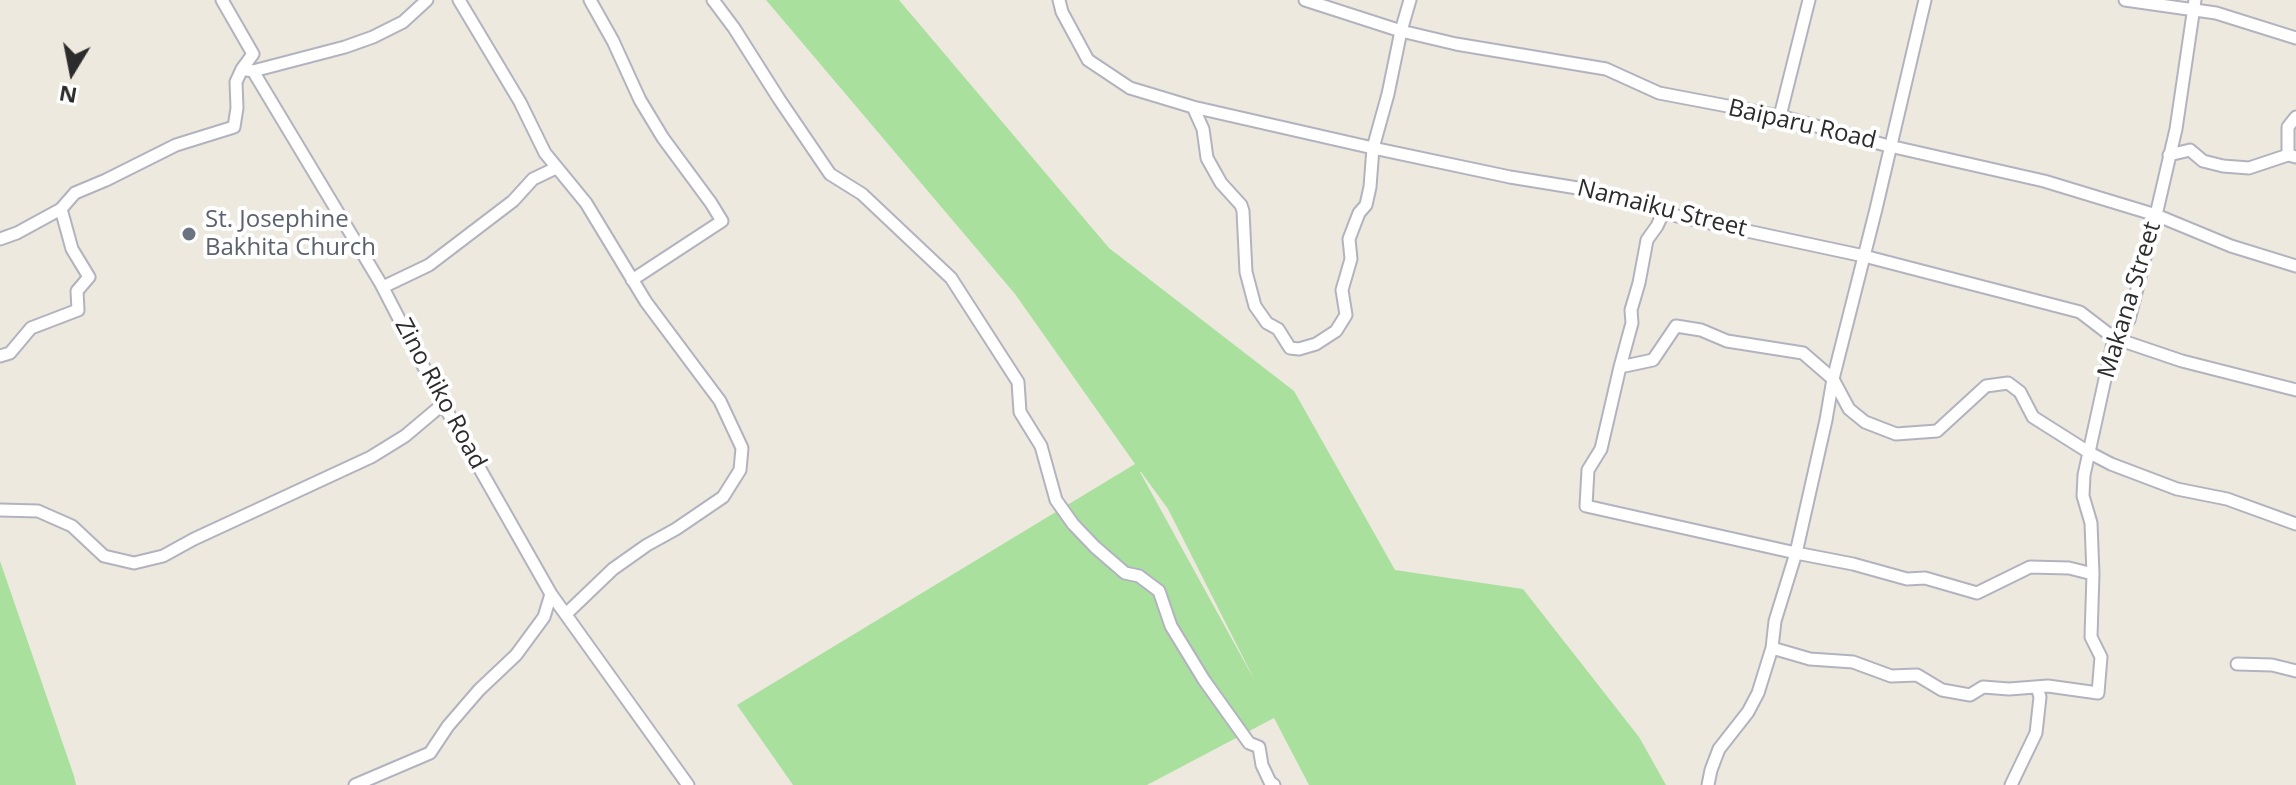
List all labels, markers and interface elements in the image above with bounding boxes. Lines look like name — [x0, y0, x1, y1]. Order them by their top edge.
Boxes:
north arrow — [32, 32, 112, 112]
text: N — [56, 79, 79, 112]
street label: Baiparu Road — [1725, 94, 1879, 156]
street label: Namaiku Street — [1574, 174, 1750, 244]
place label: St. Josephine Bakhita Church — [205, 206, 376, 262]
street label: Makana Street — [2093, 218, 2167, 382]
marker: St. Josephine Bakhita Church — [180, 225, 198, 243]
street label: Zino Riko Road — [388, 314, 492, 474]

